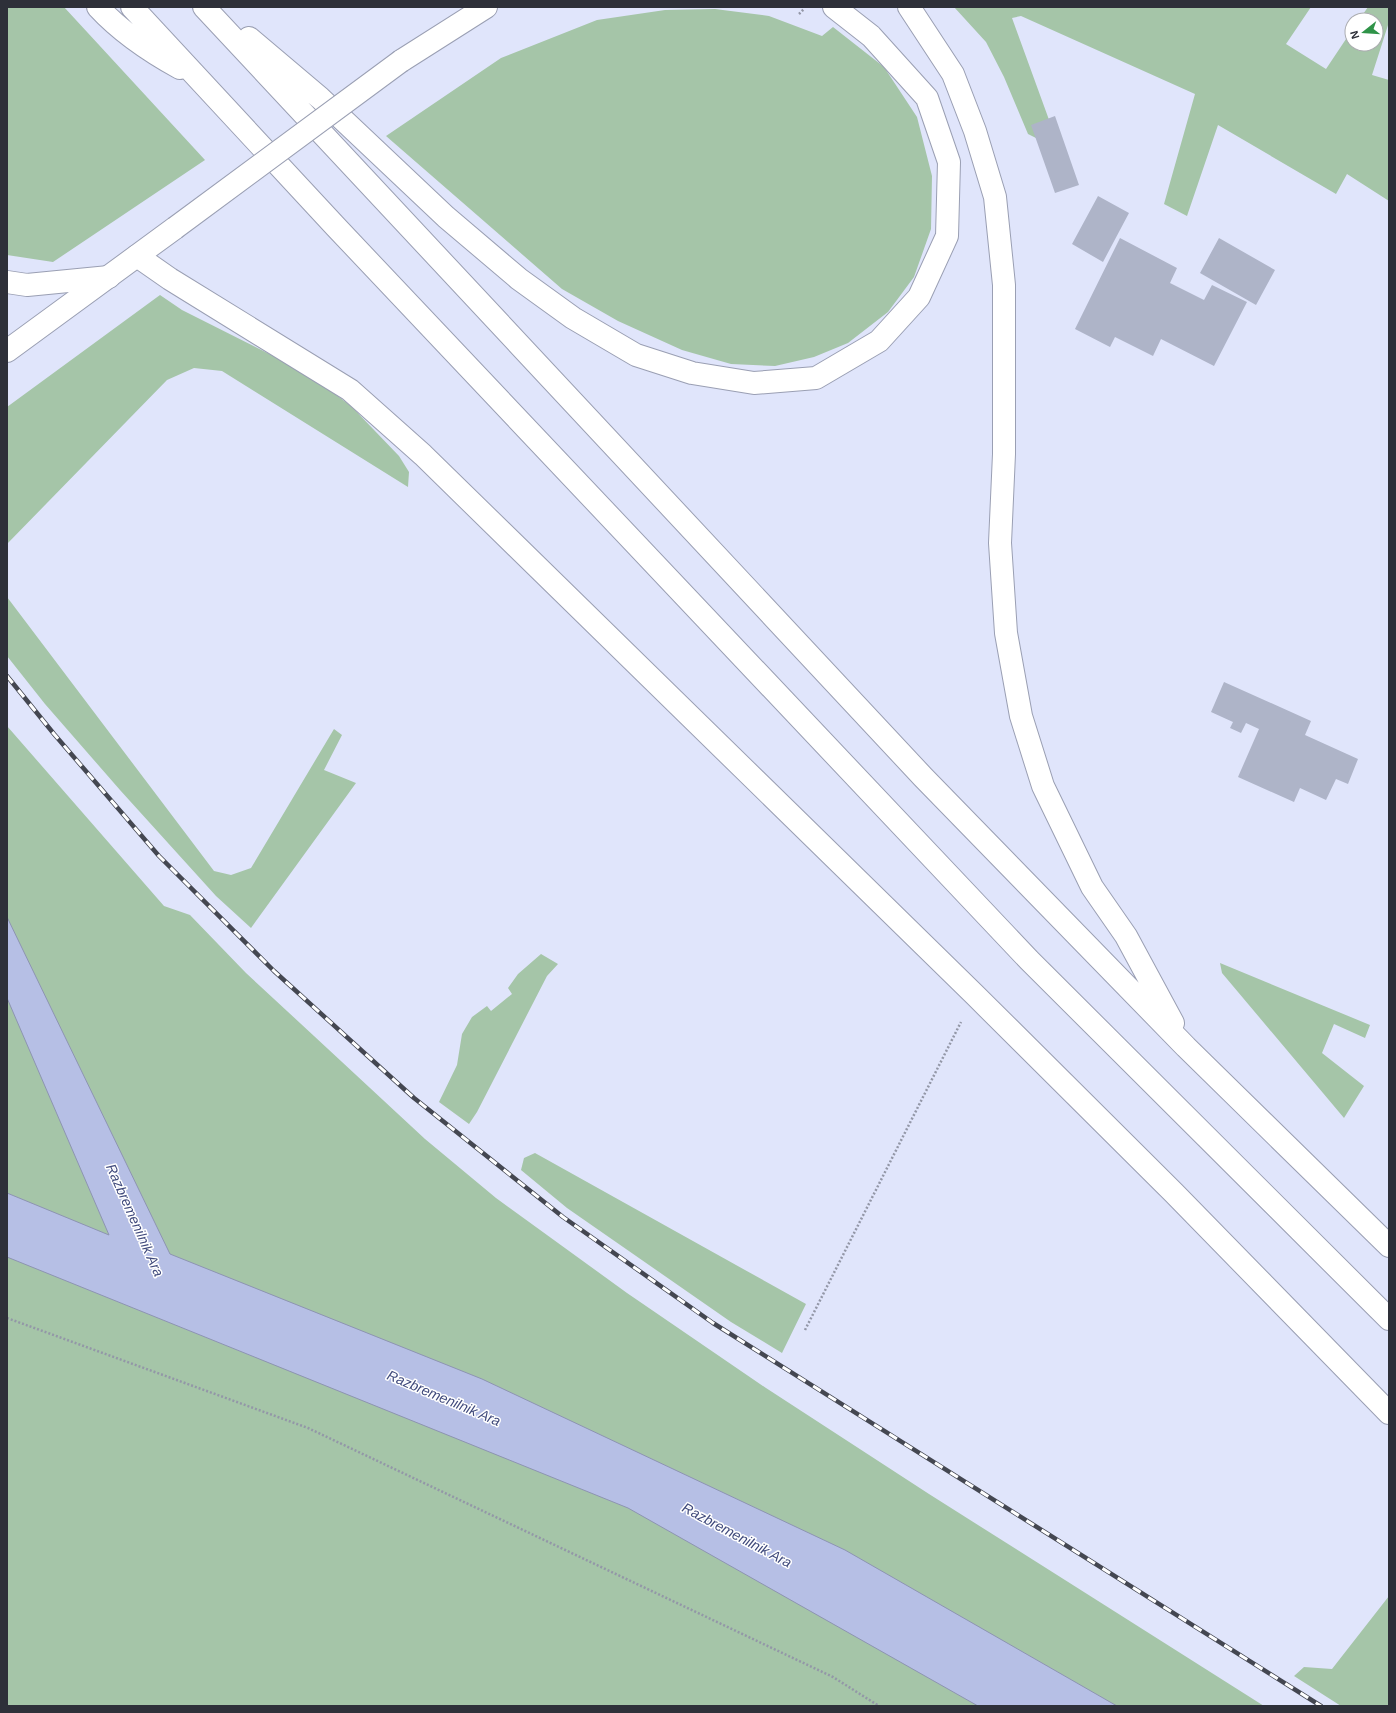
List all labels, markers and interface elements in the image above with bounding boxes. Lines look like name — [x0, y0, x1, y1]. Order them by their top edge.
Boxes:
north arrow — [1344, 12, 1384, 52]
text: N — [1348, 29, 1361, 40]
water label: Razbremenilnik Ara — [103, 1161, 167, 1279]
water label: Razbremenilnik Ara — [385, 1367, 503, 1429]
water label: Razbremenilnik Ara — [680, 1499, 795, 1571]

